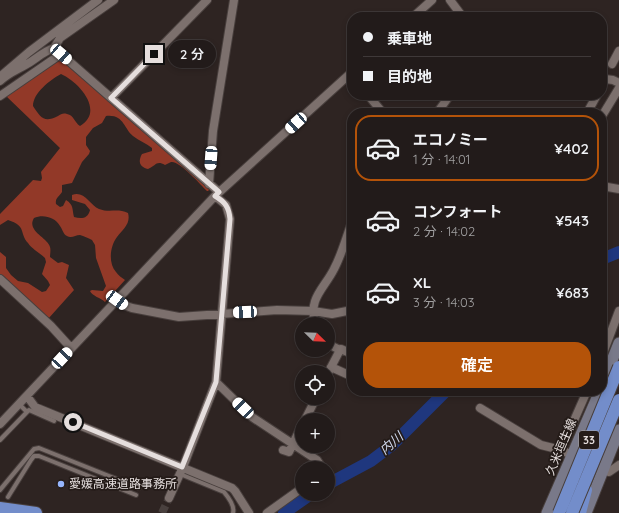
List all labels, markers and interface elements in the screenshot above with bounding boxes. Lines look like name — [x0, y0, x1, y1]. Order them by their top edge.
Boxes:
text: 乗車地 — [387, 29, 432, 48]
callout: 2 分 — [168, 40, 216, 68]
car — [48, 42, 74, 66]
route end — [145, 45, 163, 63]
text: 2 分 — [180, 46, 204, 62]
text: 目的地 — [387, 67, 432, 86]
car — [283, 111, 309, 135]
icon: car — [365, 130, 401, 166]
text: エコノミー — [413, 130, 488, 149]
text: ¥402 — [554, 139, 589, 158]
car — [204, 146, 218, 170]
text: 1 分 · 14:01 — [413, 151, 470, 167]
icon: car — [365, 202, 401, 238]
text: コンフォート — [413, 202, 503, 221]
text: ¥543 — [555, 211, 589, 230]
text: 2 分 · 14:02 — [413, 223, 475, 239]
text: XL — [413, 273, 431, 292]
icon: car — [365, 274, 401, 310]
text: ¥683 — [556, 283, 589, 302]
car — [104, 288, 130, 312]
text: 3 分 · 14:03 — [413, 294, 474, 310]
car — [233, 305, 257, 319]
north arrow — [295, 317, 335, 357]
map controls — [295, 317, 335, 501]
button: 確定 — [363, 342, 591, 388]
car — [49, 345, 75, 371]
button: locate — [295, 365, 335, 405]
car — [230, 395, 256, 421]
route start — [64, 413, 82, 431]
button: + — [295, 413, 335, 453]
street label: 久米垣生線 — [542, 416, 579, 477]
water label: 内川 — [376, 427, 408, 458]
road number: 33 — [579, 431, 599, 449]
button: − — [295, 461, 335, 501]
place label: 愛媛高速道路事務所 — [69, 476, 177, 491]
marker: 愛媛高速道路事務所 — [56, 479, 66, 489]

